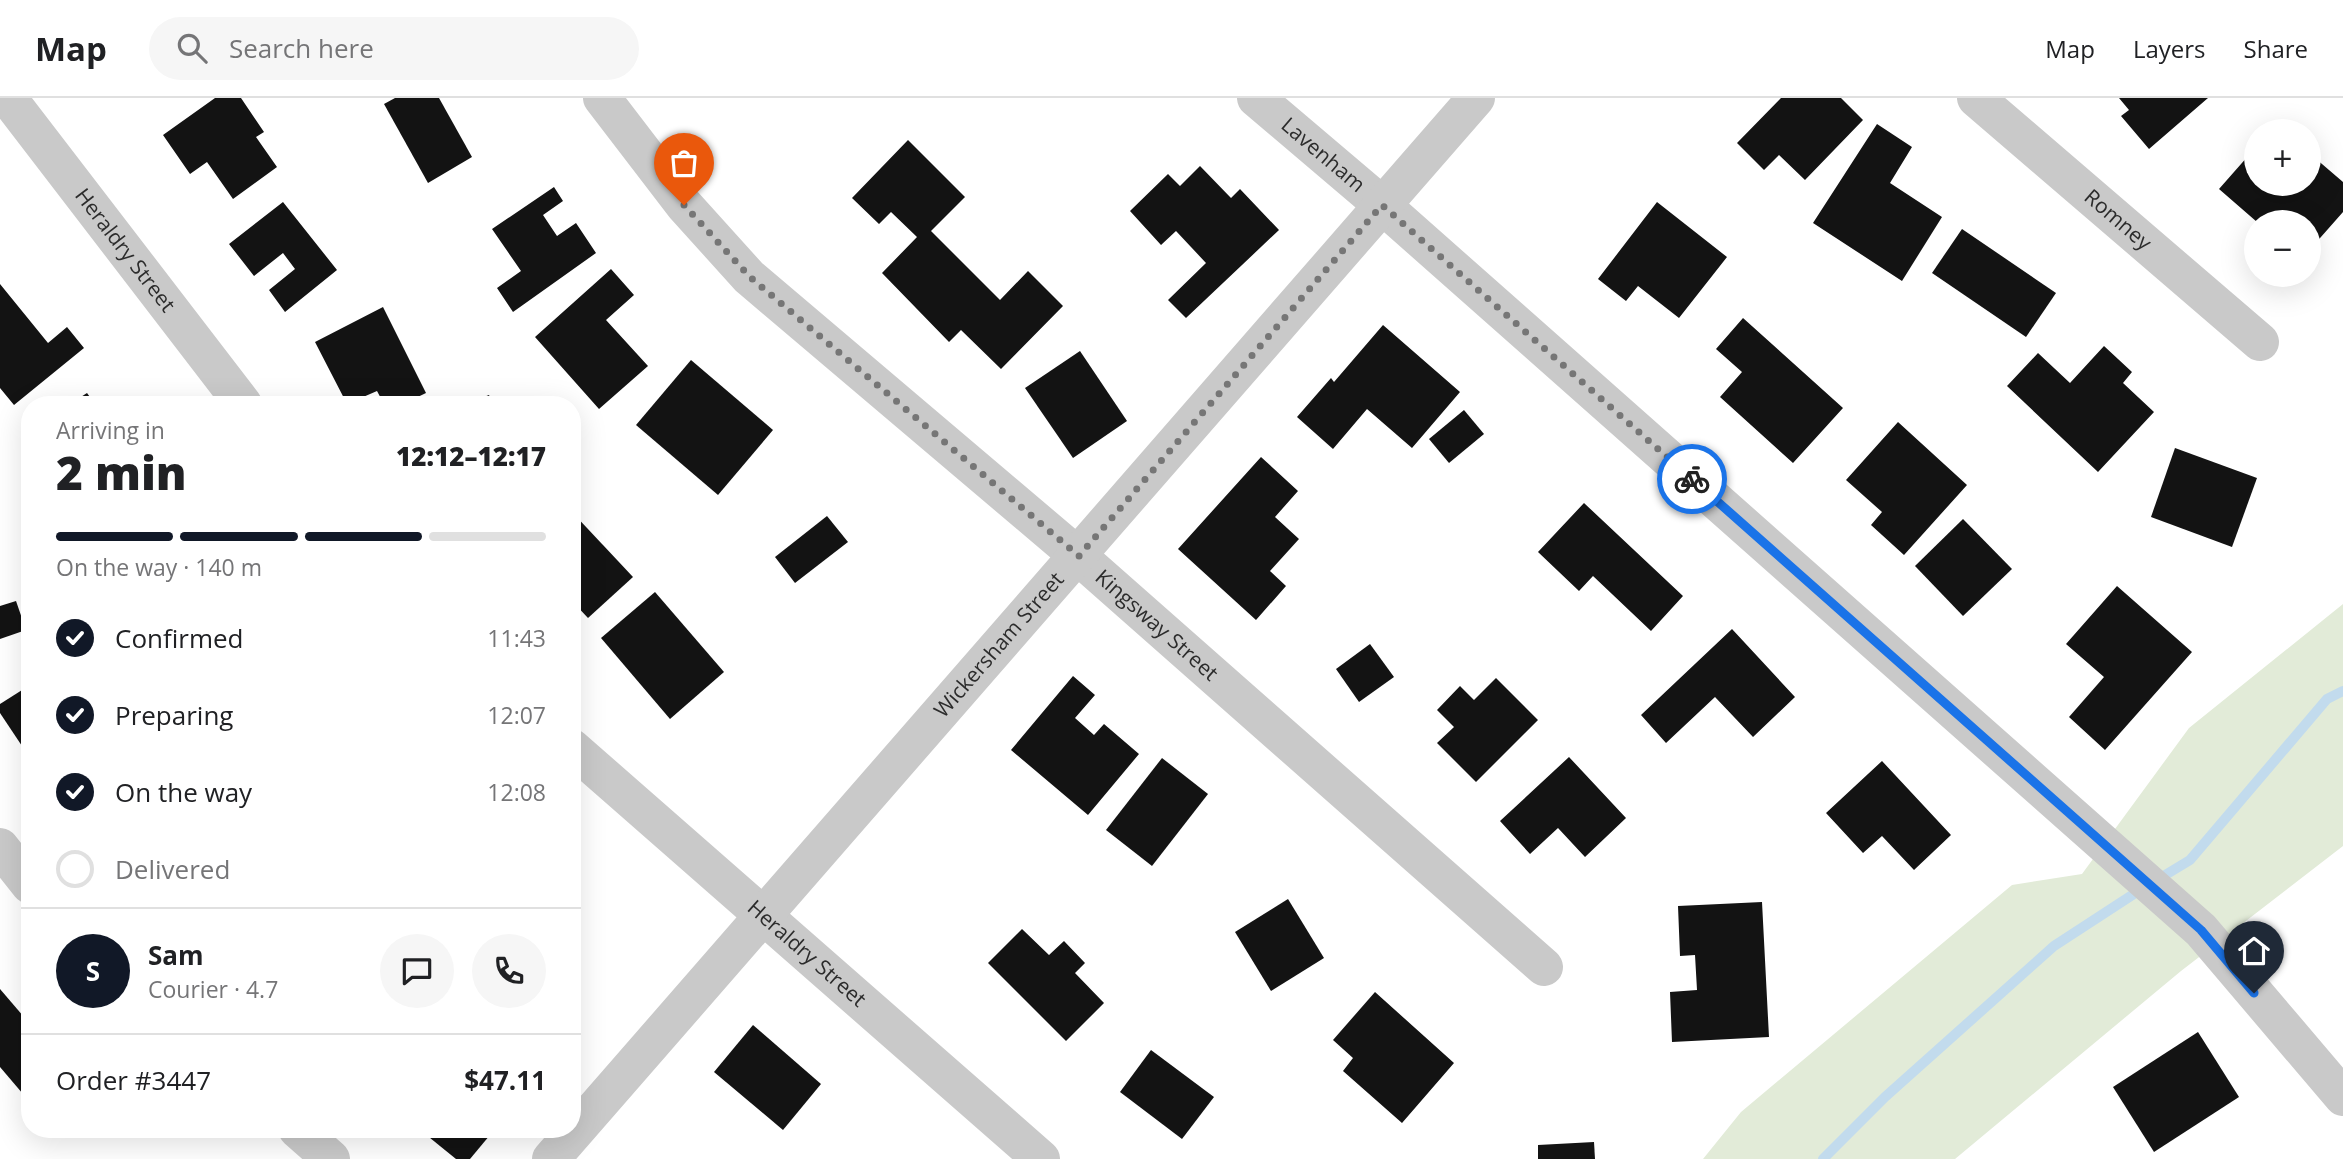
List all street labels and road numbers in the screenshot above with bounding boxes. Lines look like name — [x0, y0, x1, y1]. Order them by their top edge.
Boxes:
street label: Lavenham — [1276, 111, 1372, 198]
street label: Heraldry Street — [69, 182, 182, 317]
street label: Romney — [2079, 182, 2158, 256]
street label: Kingsway Street — [1090, 563, 1225, 686]
street label: Wickersham Street — [927, 566, 1070, 723]
street label: Heraldry Street — [742, 893, 873, 1013]

